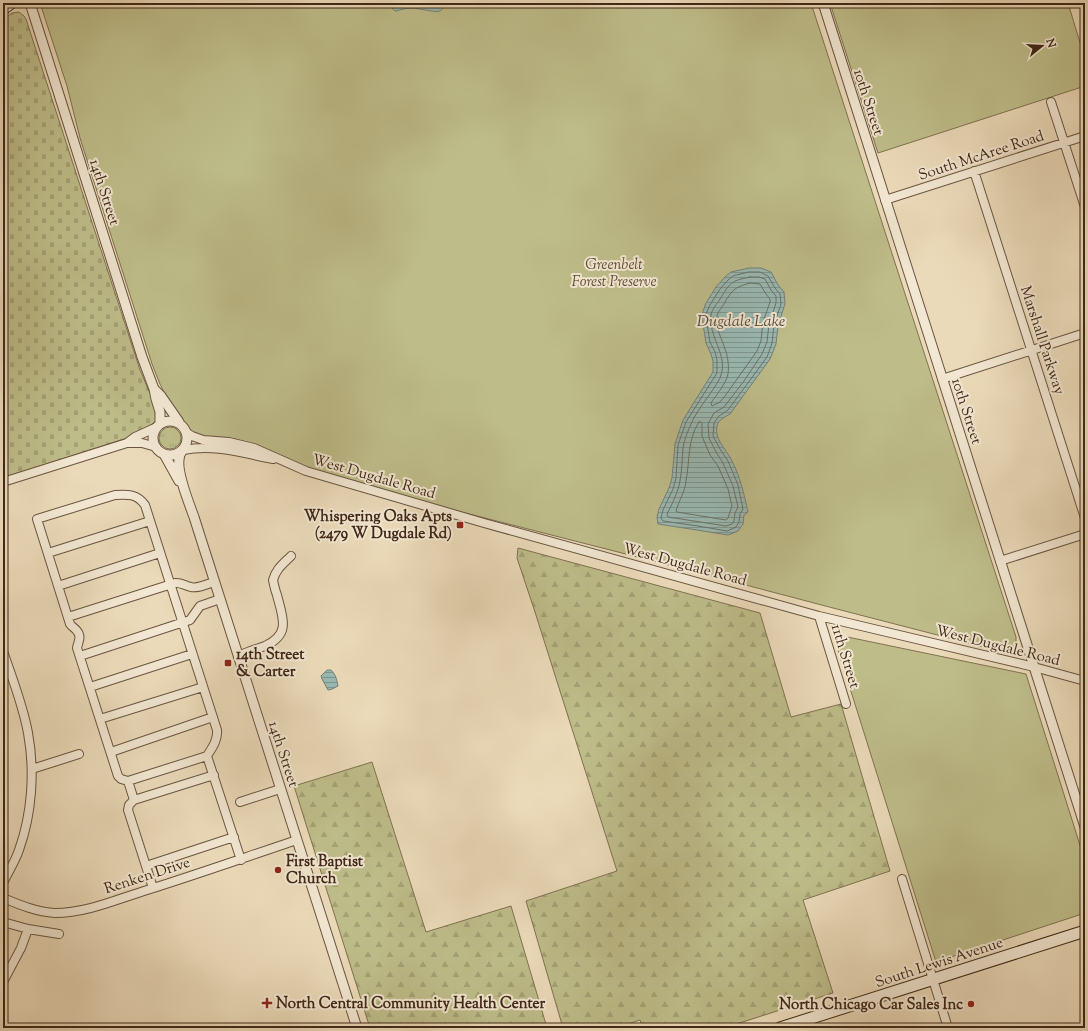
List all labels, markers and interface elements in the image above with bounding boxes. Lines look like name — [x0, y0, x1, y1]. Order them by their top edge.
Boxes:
north arrow — [1022, 26, 1062, 66]
text: N — [1041, 36, 1060, 50]
street label: 10th Street — [847, 67, 888, 138]
street label: South McAree Road — [916, 126, 1047, 187]
street label: 14th Street — [83, 157, 124, 228]
park label: Greenbelt Forest Preserve — [571, 255, 657, 293]
street label: Marshall Parkway — [1014, 283, 1069, 398]
water label: Dugdale Lake — [697, 311, 785, 334]
street label: 10th Street — [945, 376, 986, 447]
street label: West Dugdale Road — [309, 450, 438, 505]
place label: Whispering Oaks Apts (2479 W Dugdale Rd) — [304, 507, 452, 545]
marker: Whispering Oaks Apts (2479 W Dugdale Rd) — [455, 520, 465, 530]
street label: West Dugdale Road — [620, 539, 749, 592]
street label: West Dugdale Road — [933, 621, 1063, 672]
street label: 11th Street — [825, 622, 864, 691]
place label: 14th Street & Carter — [236, 645, 305, 683]
marker: 14th Street & Carter — [223, 658, 233, 668]
street label: 14th Street — [262, 719, 303, 790]
place label: First Baptist Church — [286, 852, 364, 890]
street label: Renken Drive — [102, 853, 193, 900]
marker: First Baptist Church — [273, 865, 283, 875]
street label: South Lewis Avenue — [873, 933, 1006, 994]
place label: North Central Community Health Center — [276, 994, 546, 1015]
place label: North Chicago Car Sales Inc — [779, 995, 963, 1016]
marker: North Central Community Health Center — [261, 997, 273, 1009]
marker: North Chicago Car Sales Inc — [966, 999, 976, 1009]

